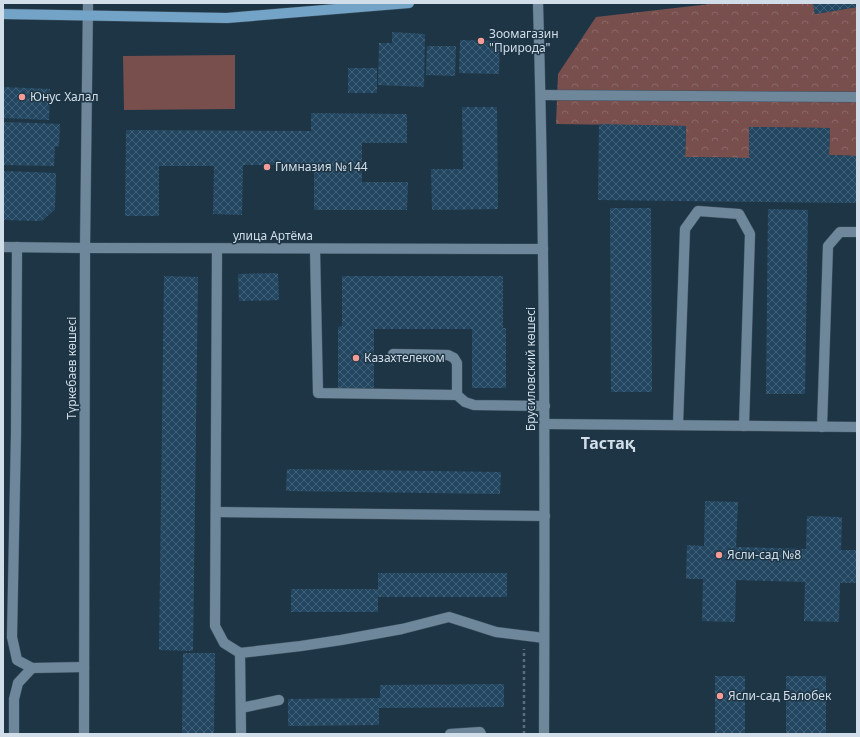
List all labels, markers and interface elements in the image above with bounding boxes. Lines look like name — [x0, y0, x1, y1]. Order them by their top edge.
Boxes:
place label: Зоомагазин "Природа" — [489, 25, 559, 56]
marker: Зоомагазин "Природа" — [476, 36, 486, 46]
place label: Юнус Халал — [30, 88, 99, 105]
marker: Юнус Халал — [17, 92, 27, 102]
place label: Гимназия №144 — [275, 158, 368, 175]
marker: Гимназия №144 — [262, 162, 272, 172]
street label: улица Артёма — [233, 227, 313, 244]
street label: Брусиловский көшесі — [522, 307, 539, 431]
street label: Түркебаев көшесі — [63, 317, 80, 419]
place label: Казахтелеком — [364, 349, 445, 366]
marker: Казахтелеком — [351, 353, 361, 363]
district label: Тастақ — [581, 432, 636, 454]
place label: Ясли-сад №8 — [727, 546, 801, 563]
marker: Ясли-сад №8 — [714, 550, 724, 560]
place label: Ясли-сад Балобек — [728, 687, 832, 704]
marker: Ясли-сад Балобек — [715, 691, 725, 701]

